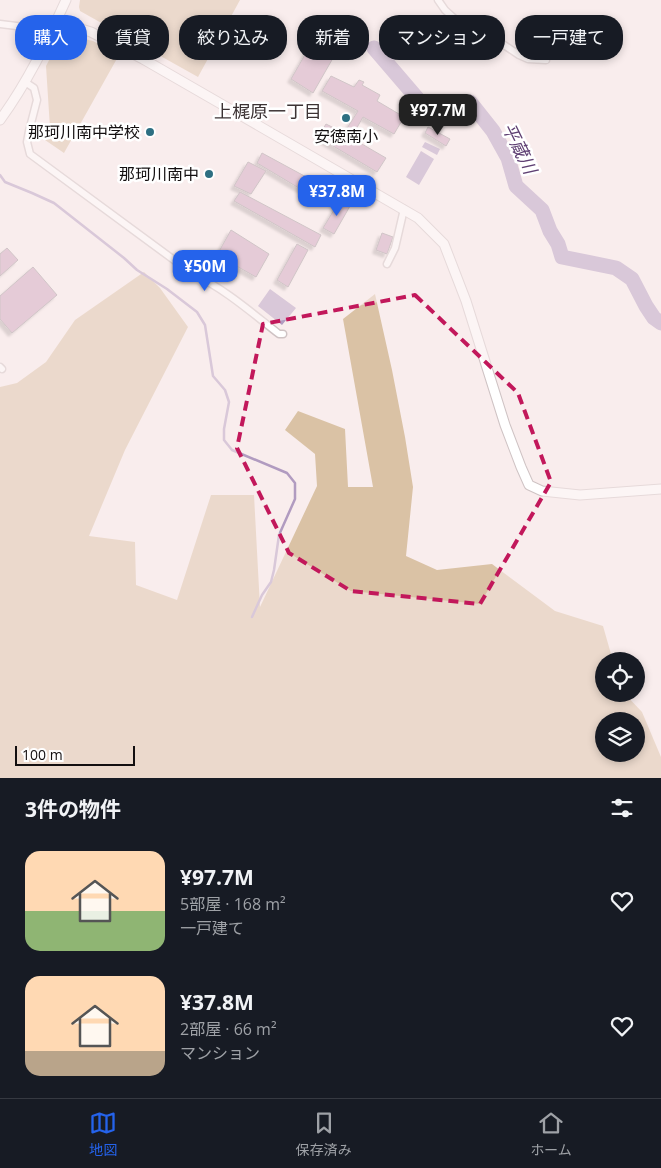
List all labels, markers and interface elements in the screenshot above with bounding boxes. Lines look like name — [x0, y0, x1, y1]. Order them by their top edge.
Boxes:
chip: 購入 — [15, 15, 87, 60]
chip: 賃貸 — [97, 15, 169, 60]
chip: 絞り込み — [179, 15, 287, 60]
chip: 新着 — [297, 15, 369, 60]
chip: マンション — [379, 15, 505, 60]
chip: 一戸建て — [515, 15, 623, 60]
pin: ¥97.7M — [397, 94, 479, 136]
district label: 上梶原一丁目 — [214, 99, 322, 123]
text: ¥97.7M — [410, 99, 466, 121]
marker: 安徳南小 — [340, 112, 352, 124]
water label: 平蔵川 — [497, 118, 543, 179]
place label: 那珂川南中学校 — [28, 121, 140, 143]
place label: 安徳南小 — [314, 125, 378, 147]
marker: 那珂川南中学校 — [144, 126, 156, 138]
place label: 那珂川南中 — [119, 163, 199, 185]
marker: 那珂川南中 — [203, 168, 215, 180]
pin: ¥37.8M — [296, 174, 378, 217]
text: ¥37.8M — [309, 180, 365, 202]
pin: ¥50M — [175, 250, 235, 292]
text: ¥50M — [184, 255, 226, 277]
map controls — [595, 652, 645, 762]
button: locate — [595, 652, 645, 702]
button: layers — [595, 712, 645, 762]
scale bar — [15, 743, 135, 766]
text: 100 m — [22, 745, 63, 764]
icon: filters — [608, 794, 636, 822]
text: 3件の物件 — [25, 795, 121, 823]
text: ¥97.7M — [180, 863, 254, 891]
icon: home — [65, 871, 125, 931]
icon: heart — [608, 887, 636, 915]
text: 5部屋 · 168 m² — [180, 893, 286, 915]
text: 一戸建て — [180, 917, 244, 939]
text: ¥37.8M — [180, 988, 254, 1016]
icon: home — [65, 996, 125, 1056]
icon: heart — [608, 1012, 636, 1040]
text: 2部屋 · 66 m² — [180, 1018, 277, 1040]
text: マンション — [180, 1042, 260, 1064]
tab: 地図 — [89, 1109, 117, 1159]
tab: 保存済み — [296, 1109, 352, 1159]
tab: ホーム — [530, 1109, 572, 1159]

